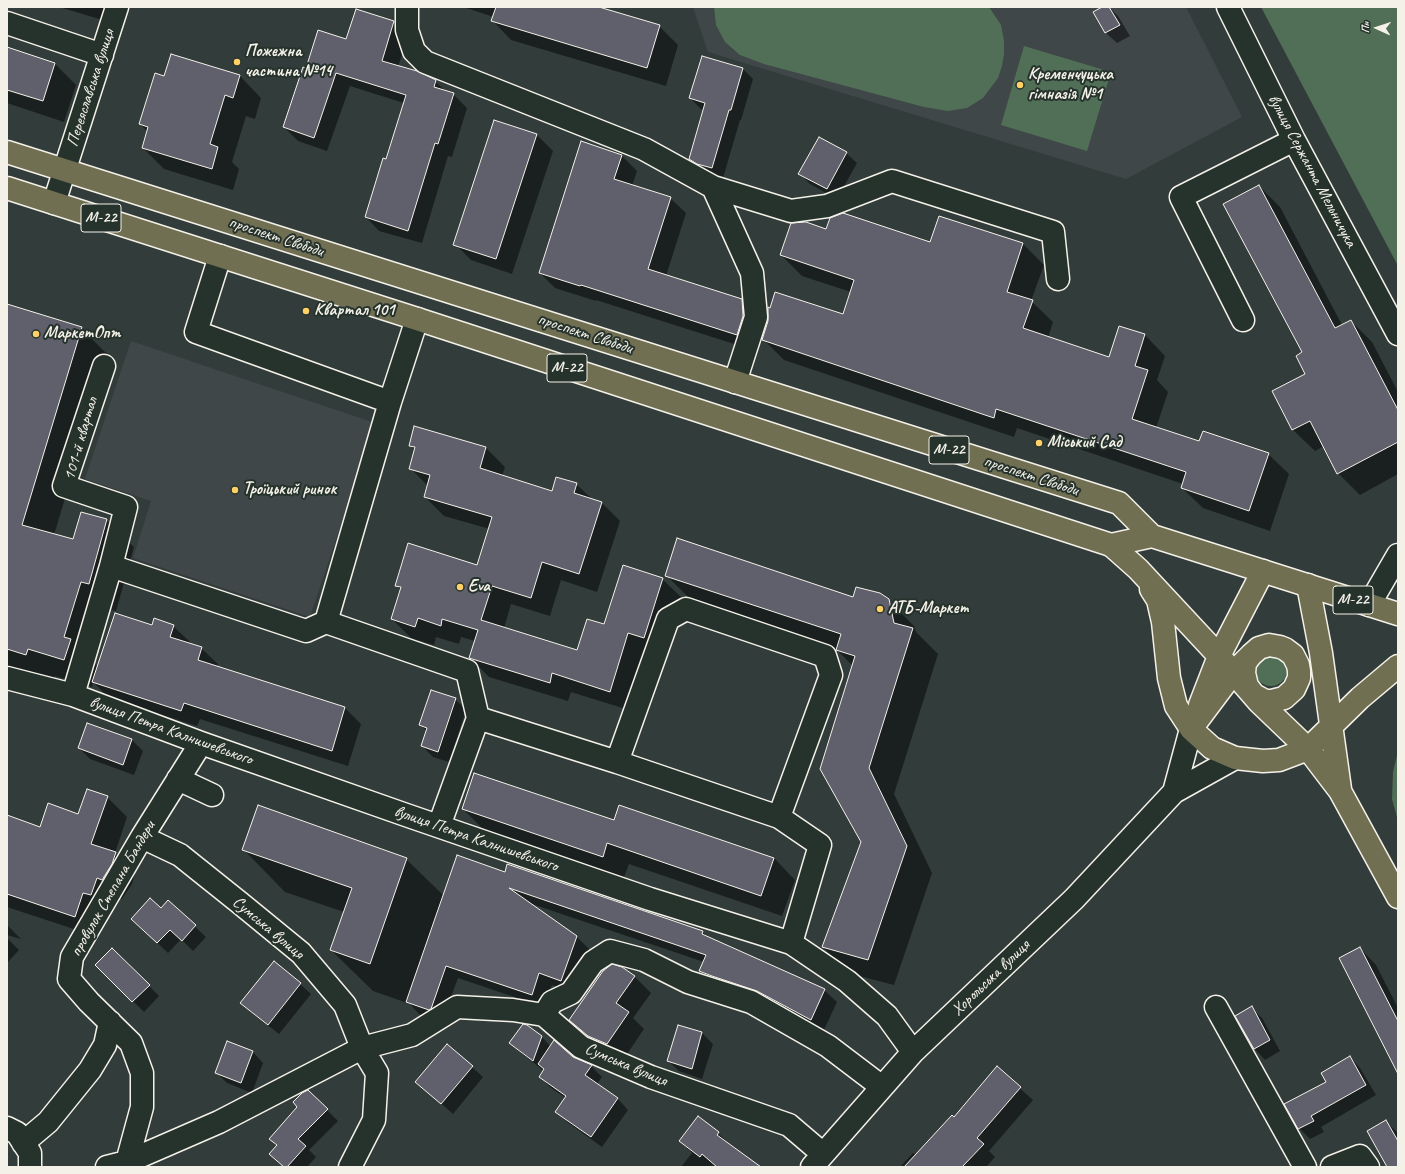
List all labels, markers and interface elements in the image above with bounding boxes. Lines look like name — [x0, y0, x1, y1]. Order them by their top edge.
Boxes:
north arrow — [1357, 8, 1397, 48]
text: Пн — [1358, 21, 1372, 33]
street label: Переяславська вулиця — [62, 27, 120, 149]
place label: Пожежна частина №14 — [245, 42, 332, 82]
marker: Пожежна частина №14 — [232, 57, 242, 67]
place label: Кременчуцька гімназія №1 — [1028, 65, 1113, 105]
marker: Кременчуцька гімназія №1 — [1015, 80, 1025, 90]
street label: вулиця Сержанта Мельничука — [1263, 91, 1361, 251]
road number: М-22 — [81, 204, 121, 232]
street label: проспект Свободи — [226, 212, 326, 262]
place label: Квартал 101 — [314, 301, 395, 321]
marker: Квартал 101 — [301, 306, 311, 316]
street label: проспект Свободи — [535, 309, 635, 359]
place label: МаркетОпт — [44, 324, 121, 344]
marker: МаркетОпт — [31, 329, 41, 339]
road number: М-22 — [547, 354, 587, 382]
street label: 101-й квартал — [59, 395, 103, 483]
place label: Міський Сад — [1047, 433, 1122, 453]
road number: М-22 — [929, 436, 969, 464]
marker: Міський Сад — [1034, 438, 1044, 448]
street label: проспект Свободи — [981, 451, 1081, 501]
place label: Троїцький ринок — [243, 480, 337, 500]
marker: Троїцький ринок — [230, 485, 240, 495]
place label: Eva — [468, 577, 490, 597]
marker: Eva — [455, 582, 465, 592]
road number: М-22 — [1333, 586, 1373, 614]
place label: АТБ-Маркет — [888, 599, 969, 619]
marker: АТБ-Маркет — [875, 604, 885, 614]
street label: вулиця Петра Калнишевського — [87, 692, 255, 770]
street label: вулиця Петра Калнишевського — [391, 801, 561, 877]
street label: провулок Степана Бандери — [66, 818, 160, 960]
street label: Сумська вулиця — [228, 892, 308, 964]
street label: Хорольська вулиця — [948, 936, 1034, 1020]
street label: Сумська вулиця — [582, 1039, 670, 1091]

